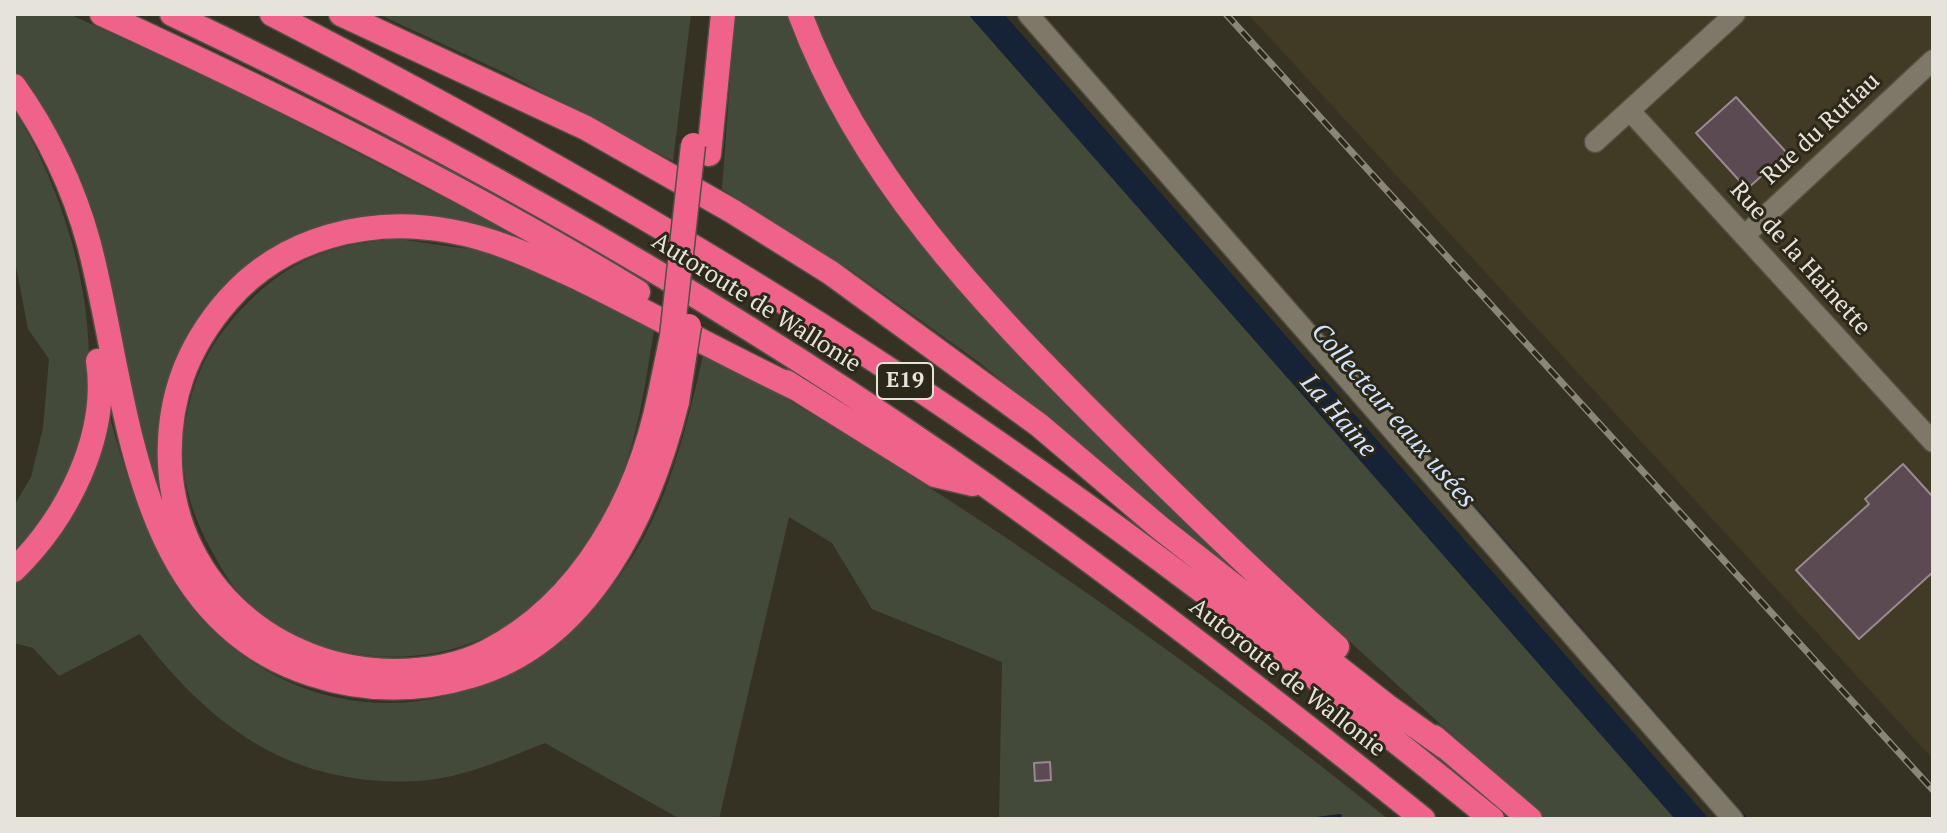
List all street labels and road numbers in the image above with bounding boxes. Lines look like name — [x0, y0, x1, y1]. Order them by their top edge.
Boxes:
street label: Rue du Rutiau — [1756, 67, 1886, 191]
street label: Rue de la Hainette — [1724, 176, 1876, 342]
street label: Autoroute de Wallonie — [646, 227, 866, 379]
road number: E19 — [877, 363, 933, 399]
street label: Autoroute de Wallonie — [1183, 592, 1391, 764]

